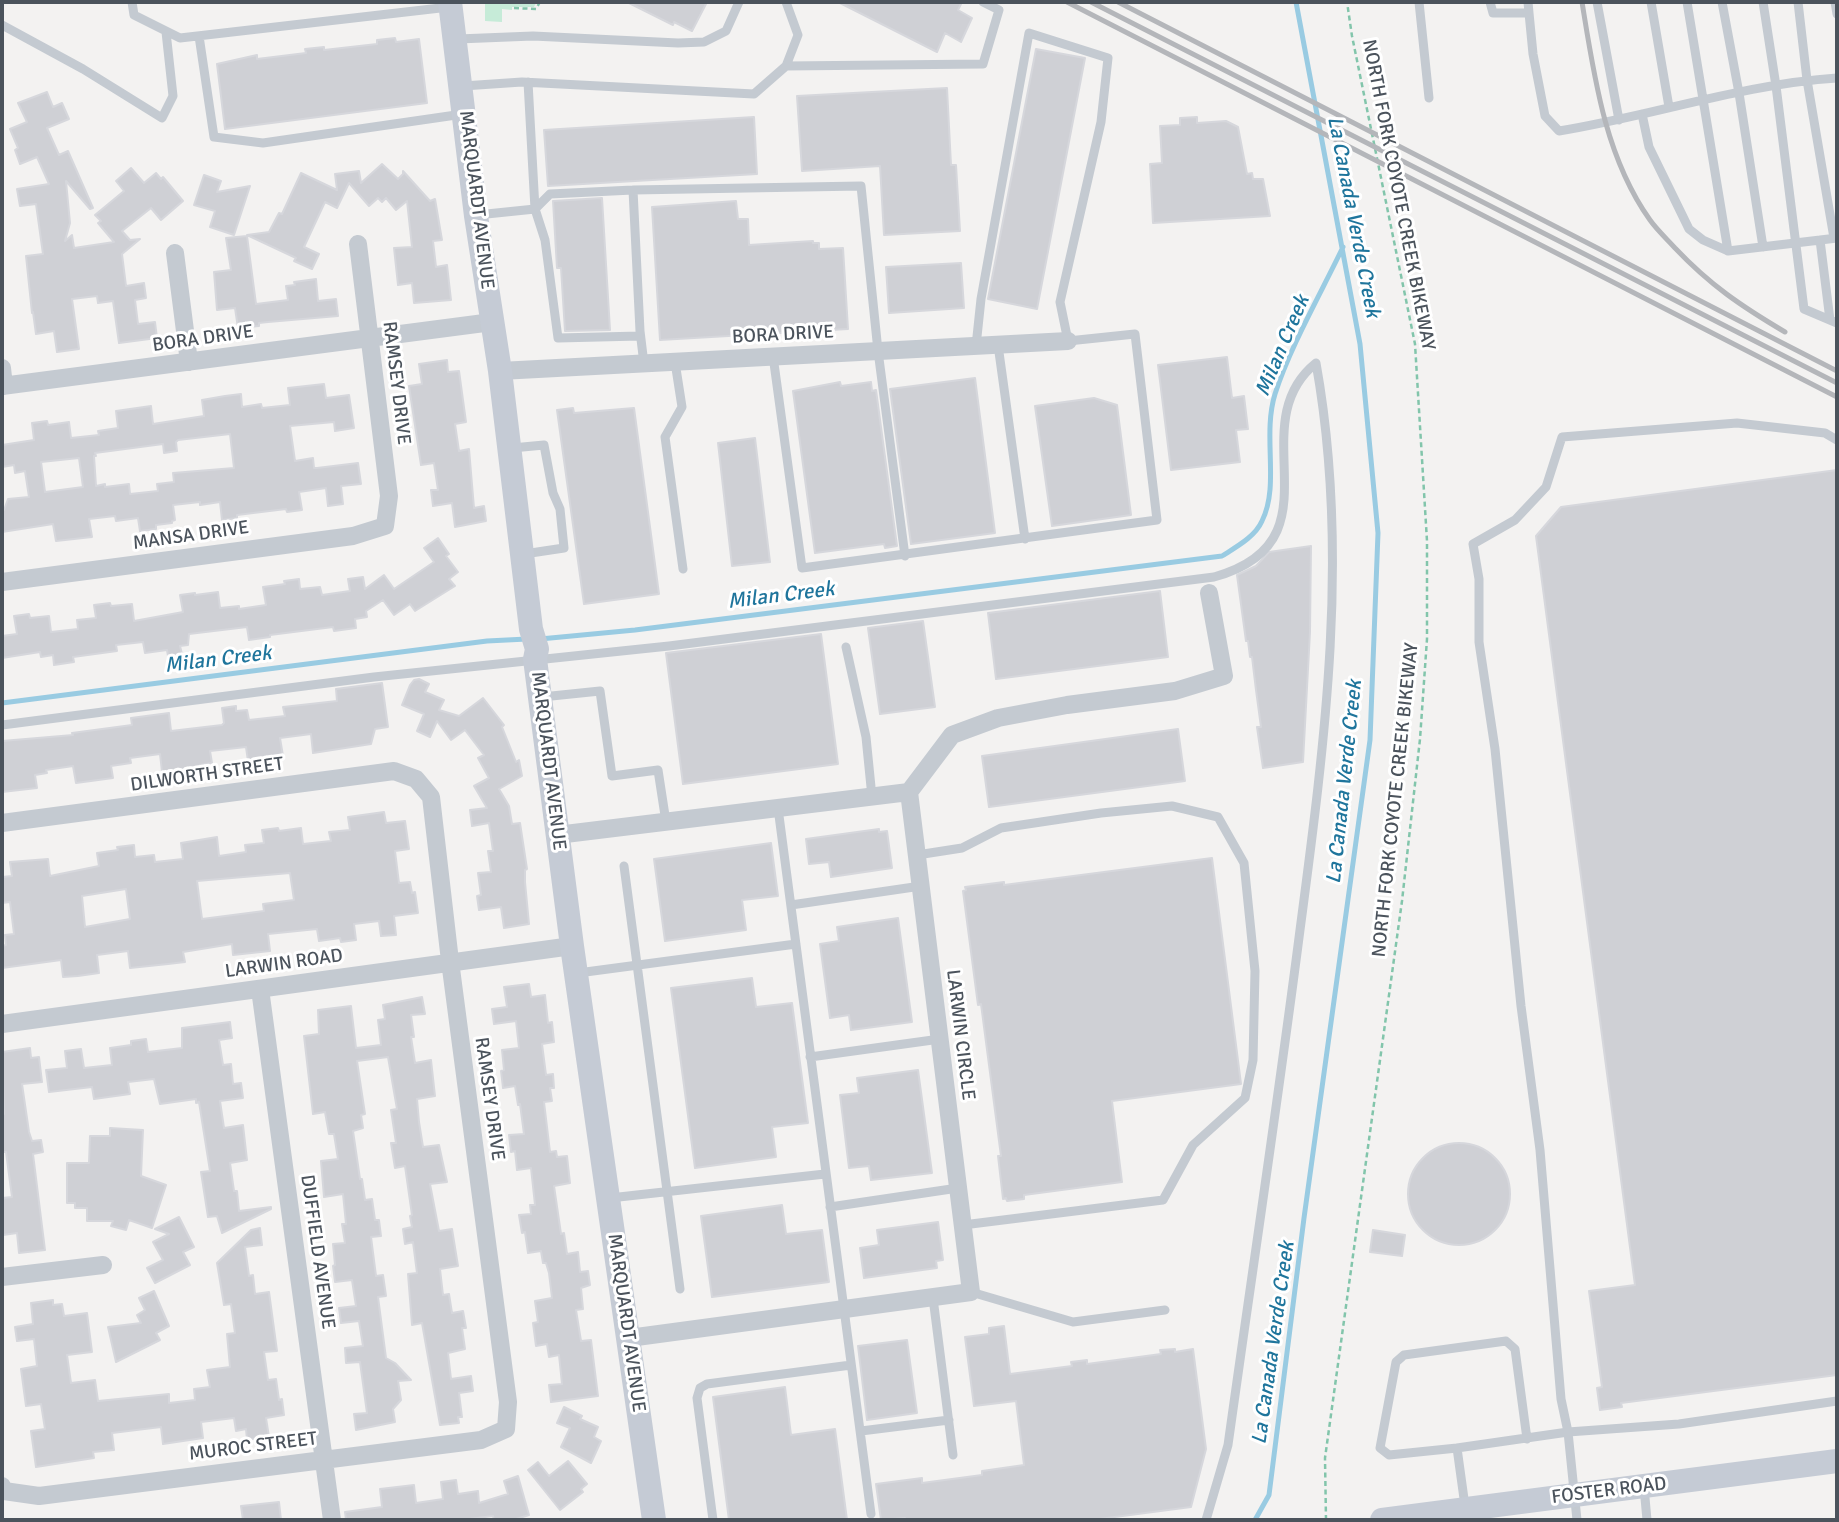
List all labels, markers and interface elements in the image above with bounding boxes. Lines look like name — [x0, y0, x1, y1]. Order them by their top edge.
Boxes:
street label: NORTH FORK COYOTE CREEK BIKEWAY — [1357, 38, 1439, 352]
street label: MARQUARDT AVENUE — [454, 109, 498, 291]
water label: La Canada Verde Creek — [1321, 114, 1385, 320]
water label: Milan Creek — [1250, 292, 1316, 400]
street label: RAMSEY DRIVE — [377, 320, 415, 446]
street label: BORA DRIVE — [151, 321, 255, 357]
street label: BORA DRIVE — [731, 321, 835, 349]
street label: MANSA DRIVE — [131, 517, 251, 555]
water label: Milan Creek — [726, 577, 836, 615]
water label: Milan Creek — [163, 641, 273, 679]
street label: NORTH FORK COYOTE CREEK BIKEWAY — [1368, 642, 1424, 958]
street label: MARQUARDT AVENUE — [526, 670, 570, 852]
water label: La Canada Verde Creek — [1322, 679, 1368, 885]
street label: DILWORTH STREET — [129, 753, 285, 797]
street label: LARWIN ROAD — [224, 944, 344, 984]
street label: LARWIN CIRCLE — [941, 968, 979, 1102]
street label: RAMSEY DRIVE — [469, 1036, 509, 1162]
street label: DUFFIELD AVENUE — [295, 1173, 339, 1331]
street label: MARQUARDT AVENUE — [602, 1232, 650, 1414]
water label: La Canada Verde Creek — [1247, 1240, 1301, 1446]
street label: MUROC STREET — [188, 1428, 318, 1466]
street label: FOSTER ROAD — [1550, 1473, 1668, 1509]

